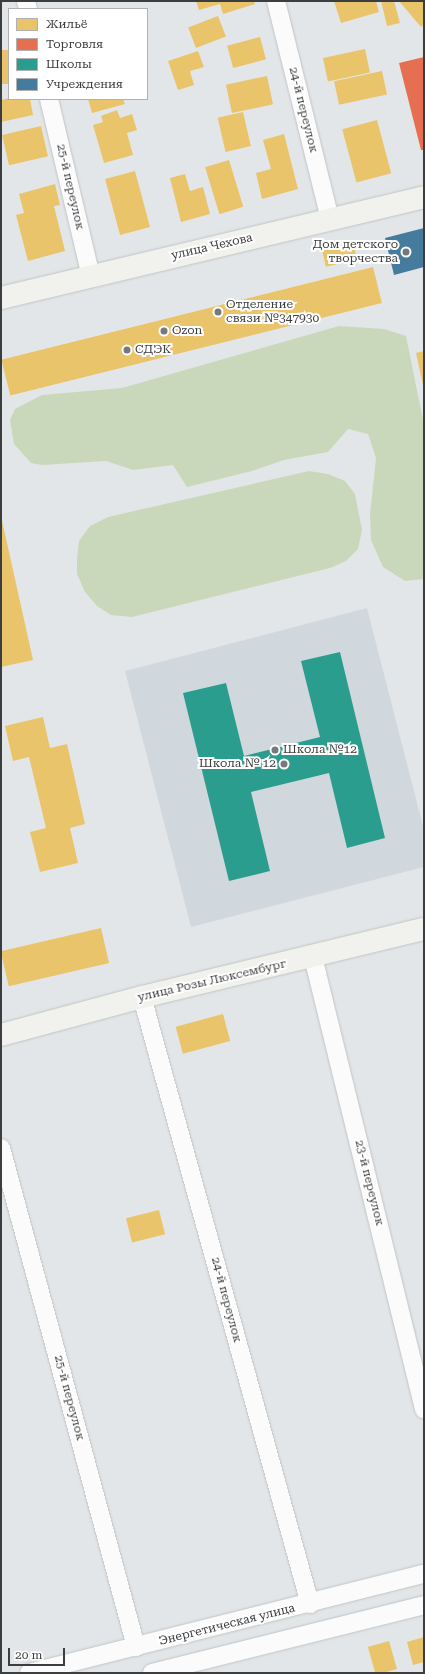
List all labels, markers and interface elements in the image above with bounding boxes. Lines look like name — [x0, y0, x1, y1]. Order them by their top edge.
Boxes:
legend — [8, 8, 148, 100]
text: Жильё — [46, 17, 87, 31]
text: Торговля — [46, 37, 103, 51]
text: Школы — [46, 57, 92, 71]
street label: 24-й переулок — [285, 66, 321, 154]
text: Учреждения — [46, 77, 123, 91]
street label: 25-й переулок — [53, 143, 87, 231]
street label: улица Чехова — [170, 231, 254, 263]
place label: Дом детского творчества — [313, 238, 398, 266]
marker: Дом детского творчества — [401, 247, 411, 257]
place label: Отделение связи №347930 — [226, 298, 319, 326]
marker: Отделение связи №347930 — [213, 307, 223, 317]
place label: Ozon — [172, 324, 202, 338]
marker: Ozon — [159, 326, 169, 336]
place label: СДЭК — [135, 343, 171, 357]
marker: СДЭК — [122, 345, 132, 355]
place label: Школа №12 — [283, 743, 357, 757]
marker: Школа №12 — [270, 745, 280, 755]
place label: Школа № 12 — [199, 757, 276, 771]
marker: Школа № 12 — [279, 759, 289, 769]
street label: улица Розы Люксембург — [136, 957, 288, 1005]
street label: 23-й переулок — [351, 1139, 387, 1227]
street label: 24-й переулок — [208, 1256, 244, 1344]
street label: 25-й переулок — [51, 1354, 87, 1442]
street label: Энергетическая улица — [158, 1601, 296, 1649]
scale bar — [10, 1640, 67, 1666]
text: 20 m — [15, 1648, 42, 1662]

